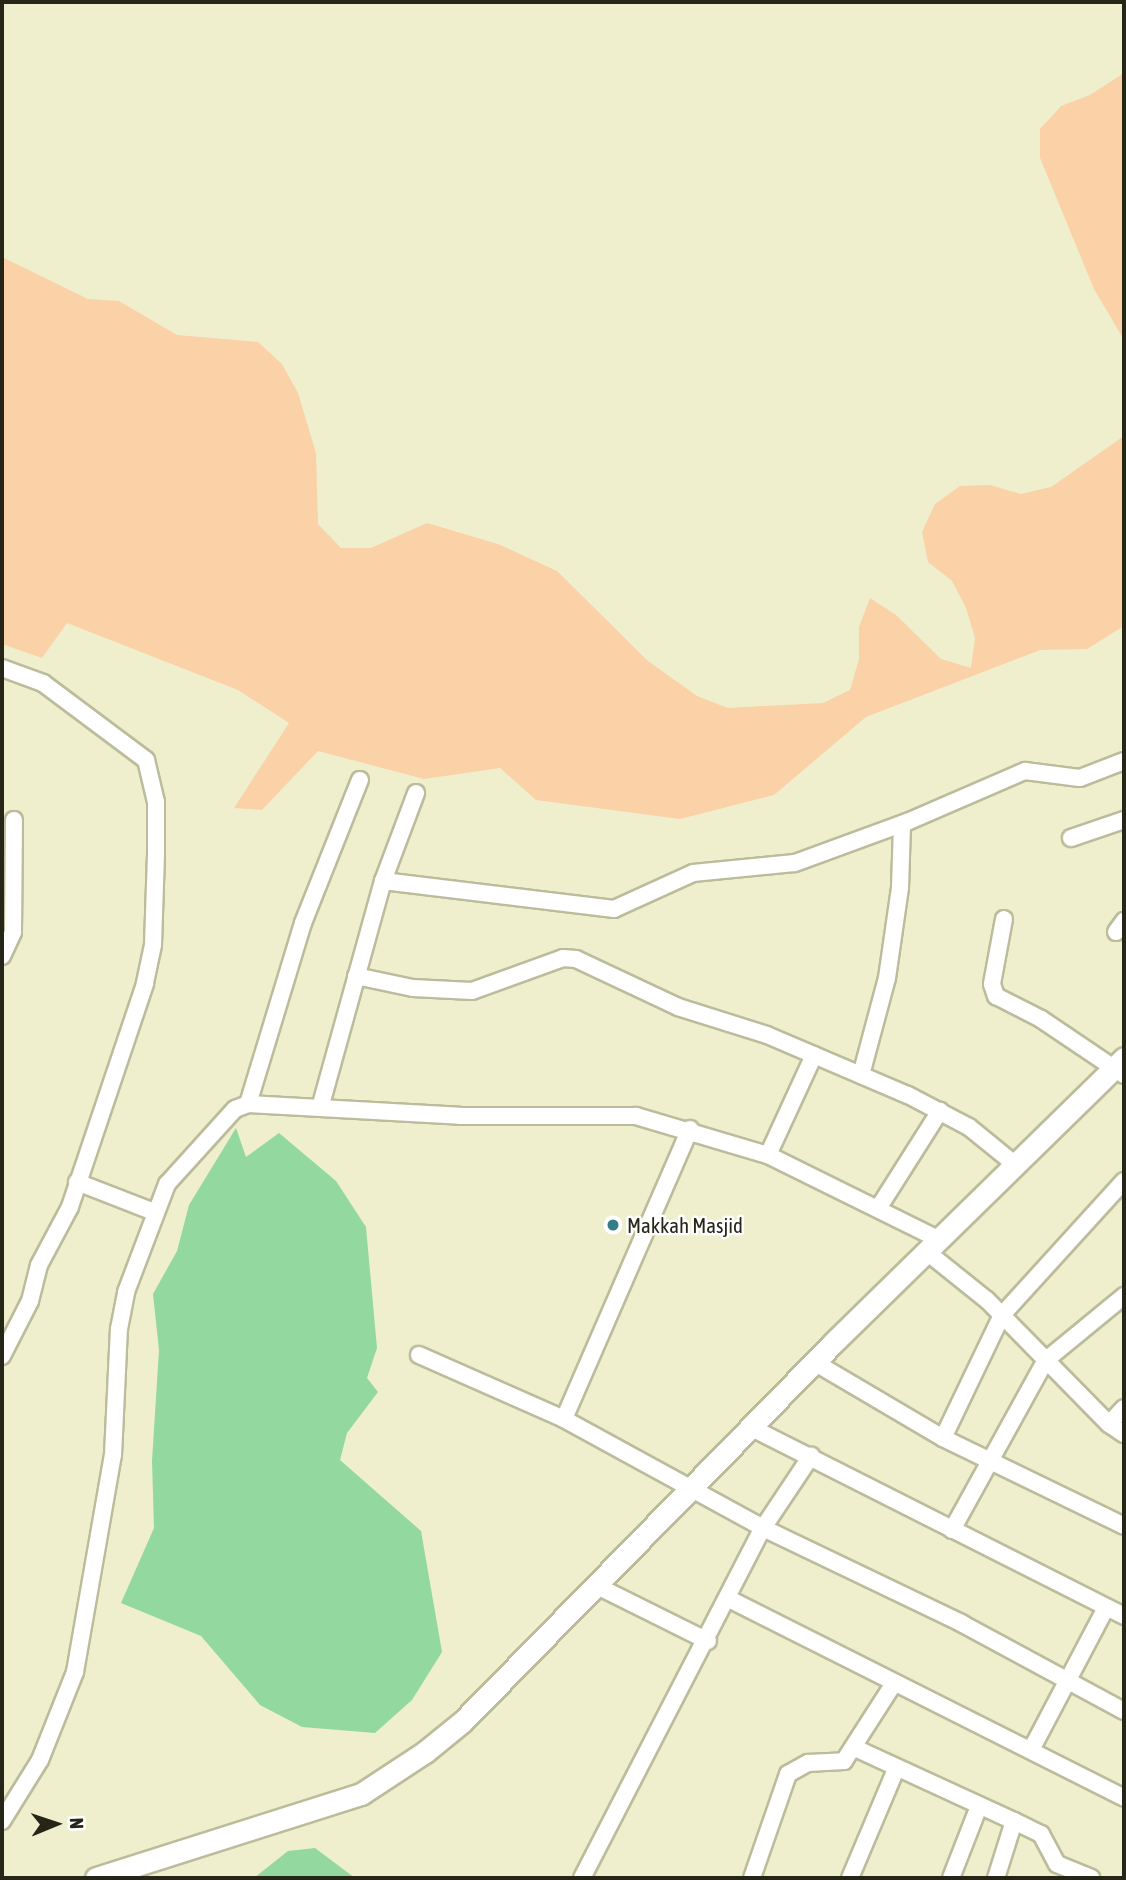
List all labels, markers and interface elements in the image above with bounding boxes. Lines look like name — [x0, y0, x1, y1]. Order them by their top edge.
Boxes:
place label: Makkah Masjid — [627, 1212, 743, 1238]
marker: Makkah Masjid — [605, 1217, 621, 1233]
north arrow — [21, 1789, 91, 1859]
text: N — [66, 1817, 88, 1829]

